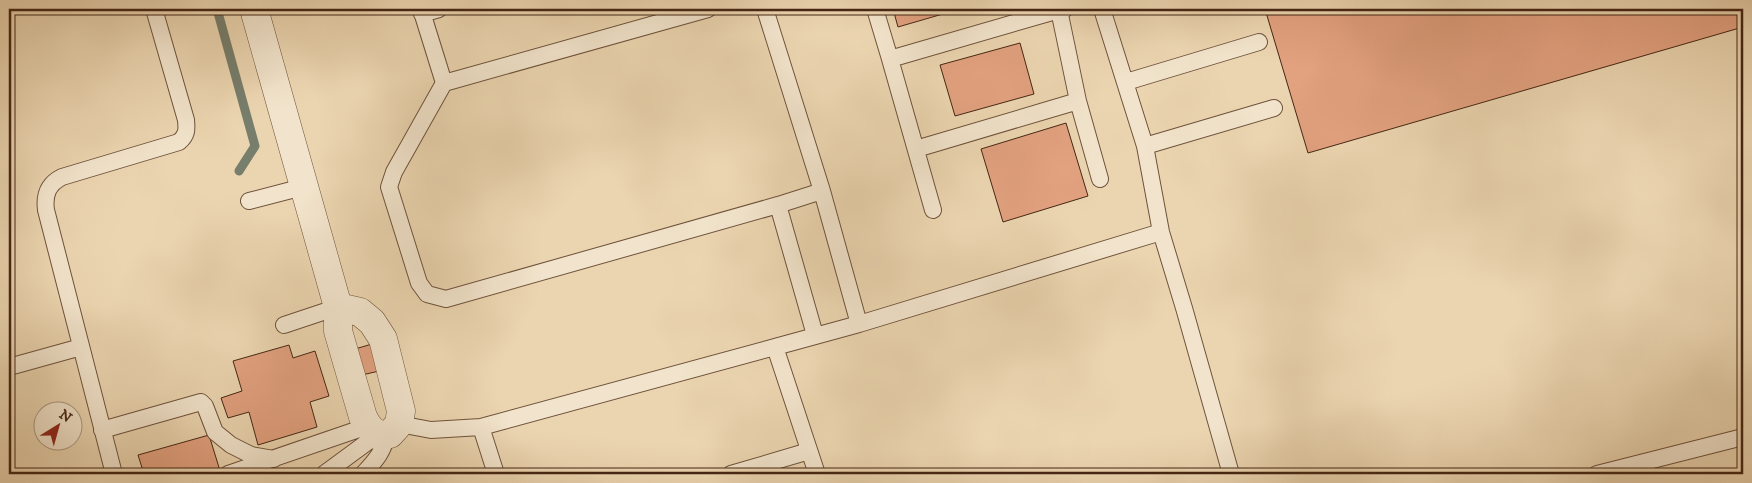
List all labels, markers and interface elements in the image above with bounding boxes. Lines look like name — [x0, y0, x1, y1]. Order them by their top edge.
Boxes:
north arrow — [32, 400, 82, 450]
text: N — [55, 406, 76, 427]

